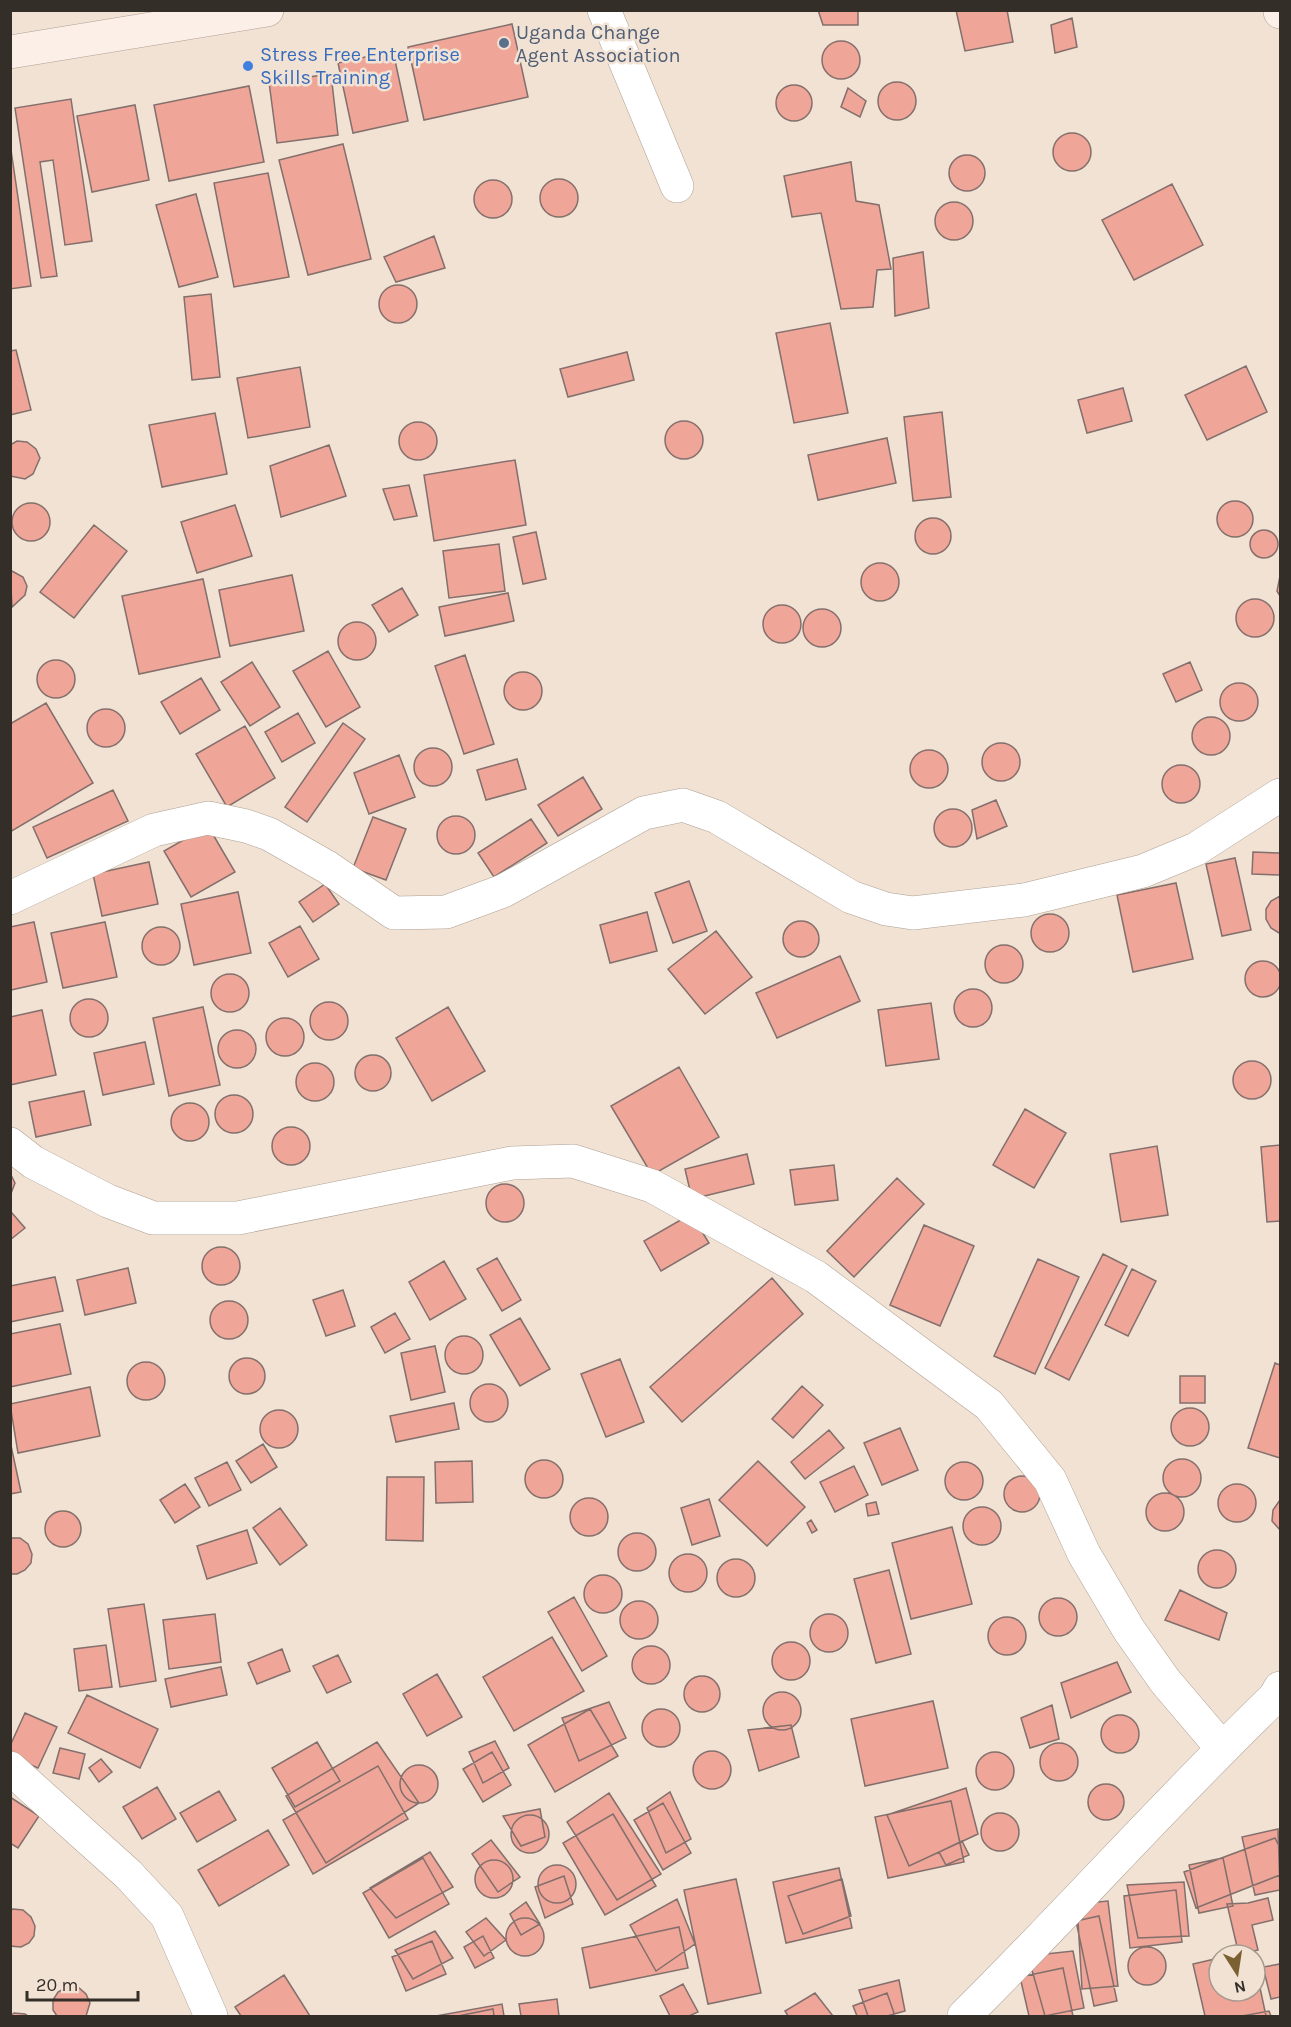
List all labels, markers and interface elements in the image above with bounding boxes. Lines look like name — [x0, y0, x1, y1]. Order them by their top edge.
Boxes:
place label: Uganda Change Agent Association — [516, 21, 681, 67]
marker: Uganda Change Agent Association — [497, 36, 511, 50]
place label: Stress Free Enterprise Skills Training — [260, 43, 460, 89]
marker: Stress Free Enterprise Skills Training — [241, 59, 255, 73]
north arrow — [1207, 1943, 1267, 2003]
scale bar — [27, 1964, 138, 2002]
text: 20 m — [36, 1974, 78, 1996]
text: N — [1232, 1977, 1248, 1998]

